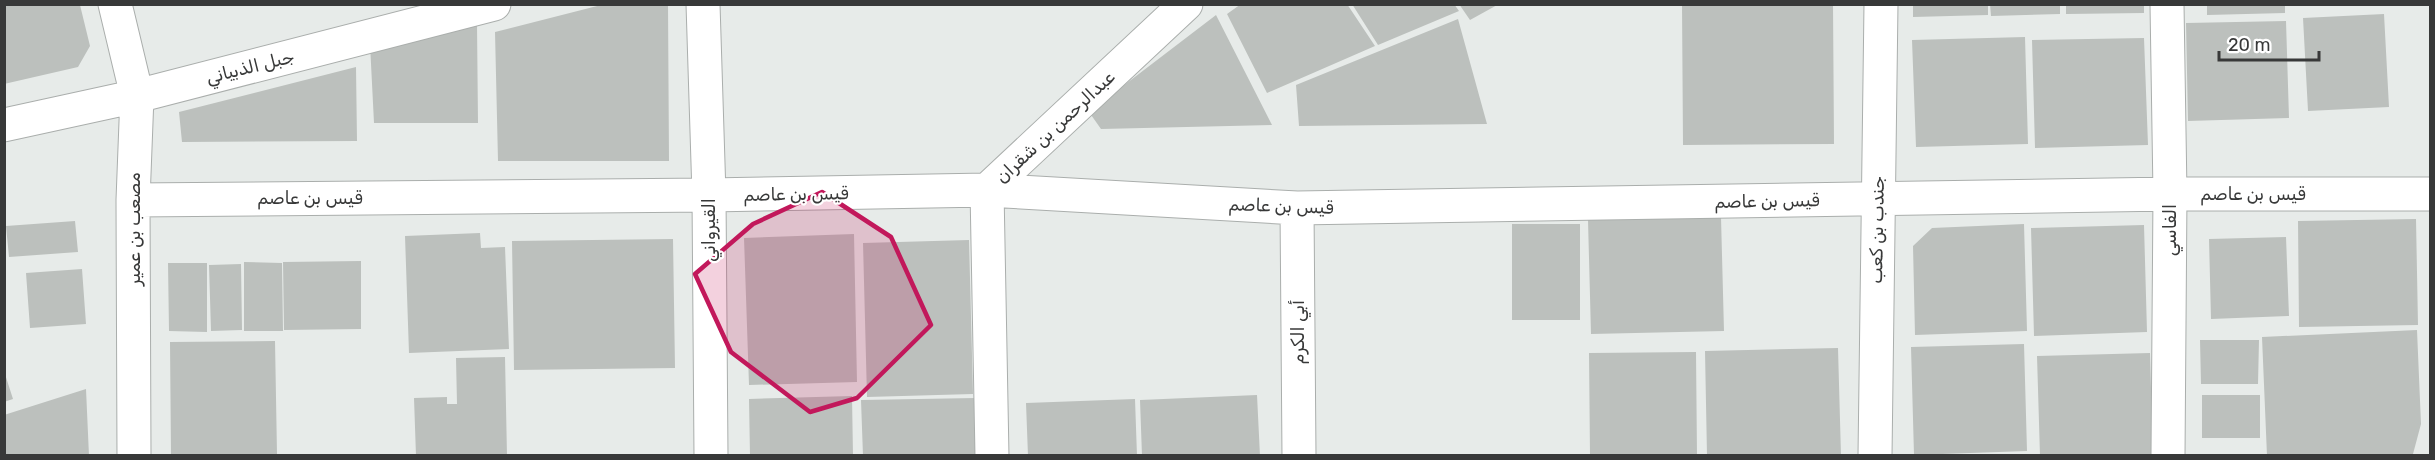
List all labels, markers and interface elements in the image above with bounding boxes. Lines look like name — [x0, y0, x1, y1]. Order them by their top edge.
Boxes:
scale bar — [2219, 24, 2320, 62]
text: 20 m — [2228, 34, 2270, 56]
street label: جبل الذبياني — [204, 45, 297, 91]
street label: عبدالرحمن بن شقران — [991, 66, 1119, 188]
street label: مصعب بن عمير — [123, 172, 145, 287]
street label: جندب بن كعب — [1865, 176, 1889, 284]
street label: قيس بن عاصم — [743, 182, 849, 207]
street label: قيس بن عاصم — [2200, 183, 2306, 206]
street label: قيس بن عاصم — [257, 187, 363, 210]
street label: قيس بن عاصم — [1714, 189, 1820, 214]
street label: قيس بن عاصم — [1228, 193, 1334, 220]
street label: القيرواني — [698, 198, 722, 262]
street label: الفاسي — [2159, 204, 2183, 256]
street label: أبي الكرم — [1287, 300, 1311, 364]

